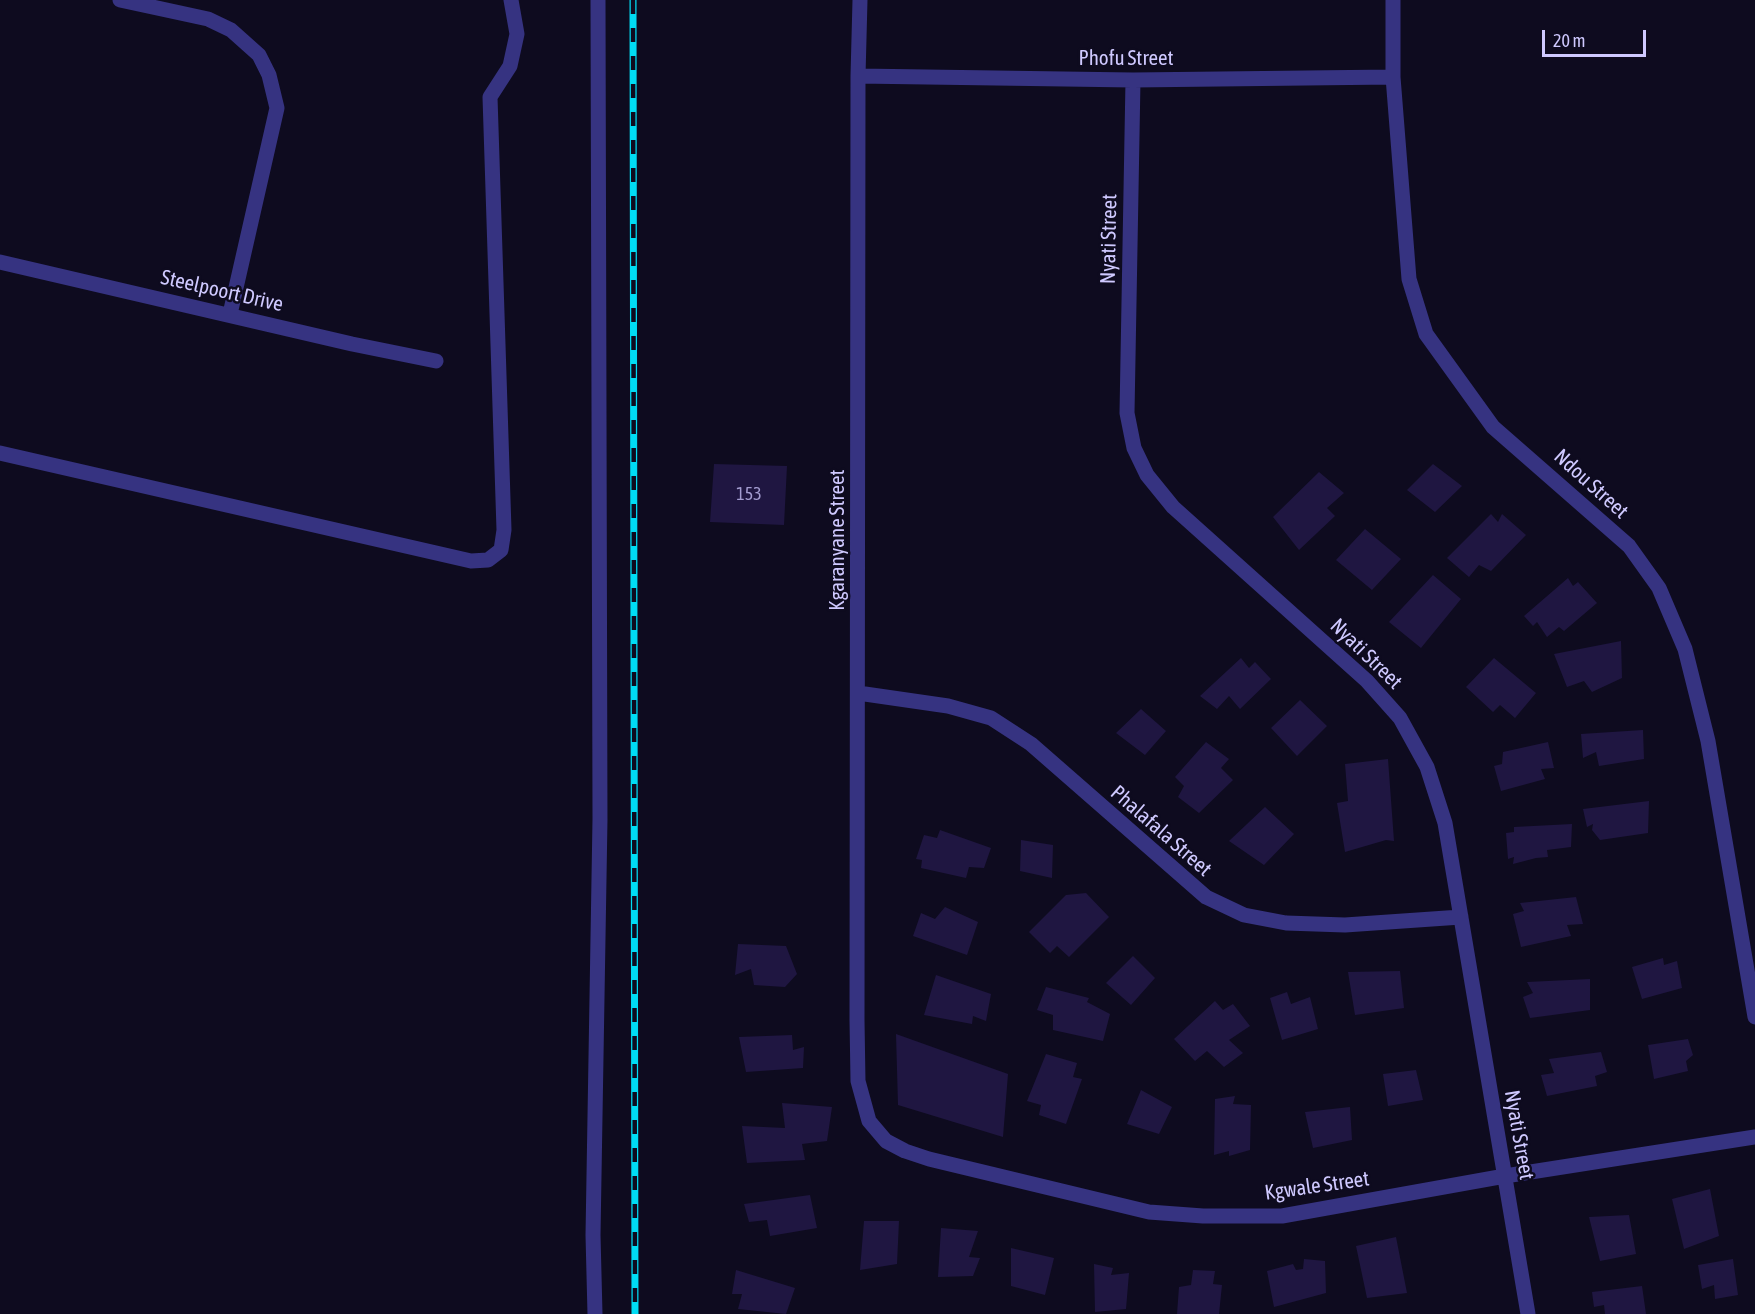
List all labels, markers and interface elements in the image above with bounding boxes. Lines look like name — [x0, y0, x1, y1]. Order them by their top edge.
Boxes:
scale bar — [1545, 18, 1648, 56]
text: 20 m — [1553, 30, 1585, 51]
street label: Phofu Street — [1078, 45, 1174, 71]
street label: Nyati Street — [1096, 194, 1122, 284]
street label: Steelpoort Drive — [158, 265, 286, 317]
street label: Ndou Street — [1549, 444, 1633, 524]
street label: Kgaranyane Street — [824, 469, 850, 611]
house number: 153 — [736, 483, 762, 505]
street label: Nyati Street — [1325, 614, 1407, 694]
street label: Phalafala Street — [1105, 780, 1217, 882]
street label: Nyati Street — [1499, 1088, 1539, 1182]
street label: Kgwale Street — [1263, 1166, 1371, 1206]

